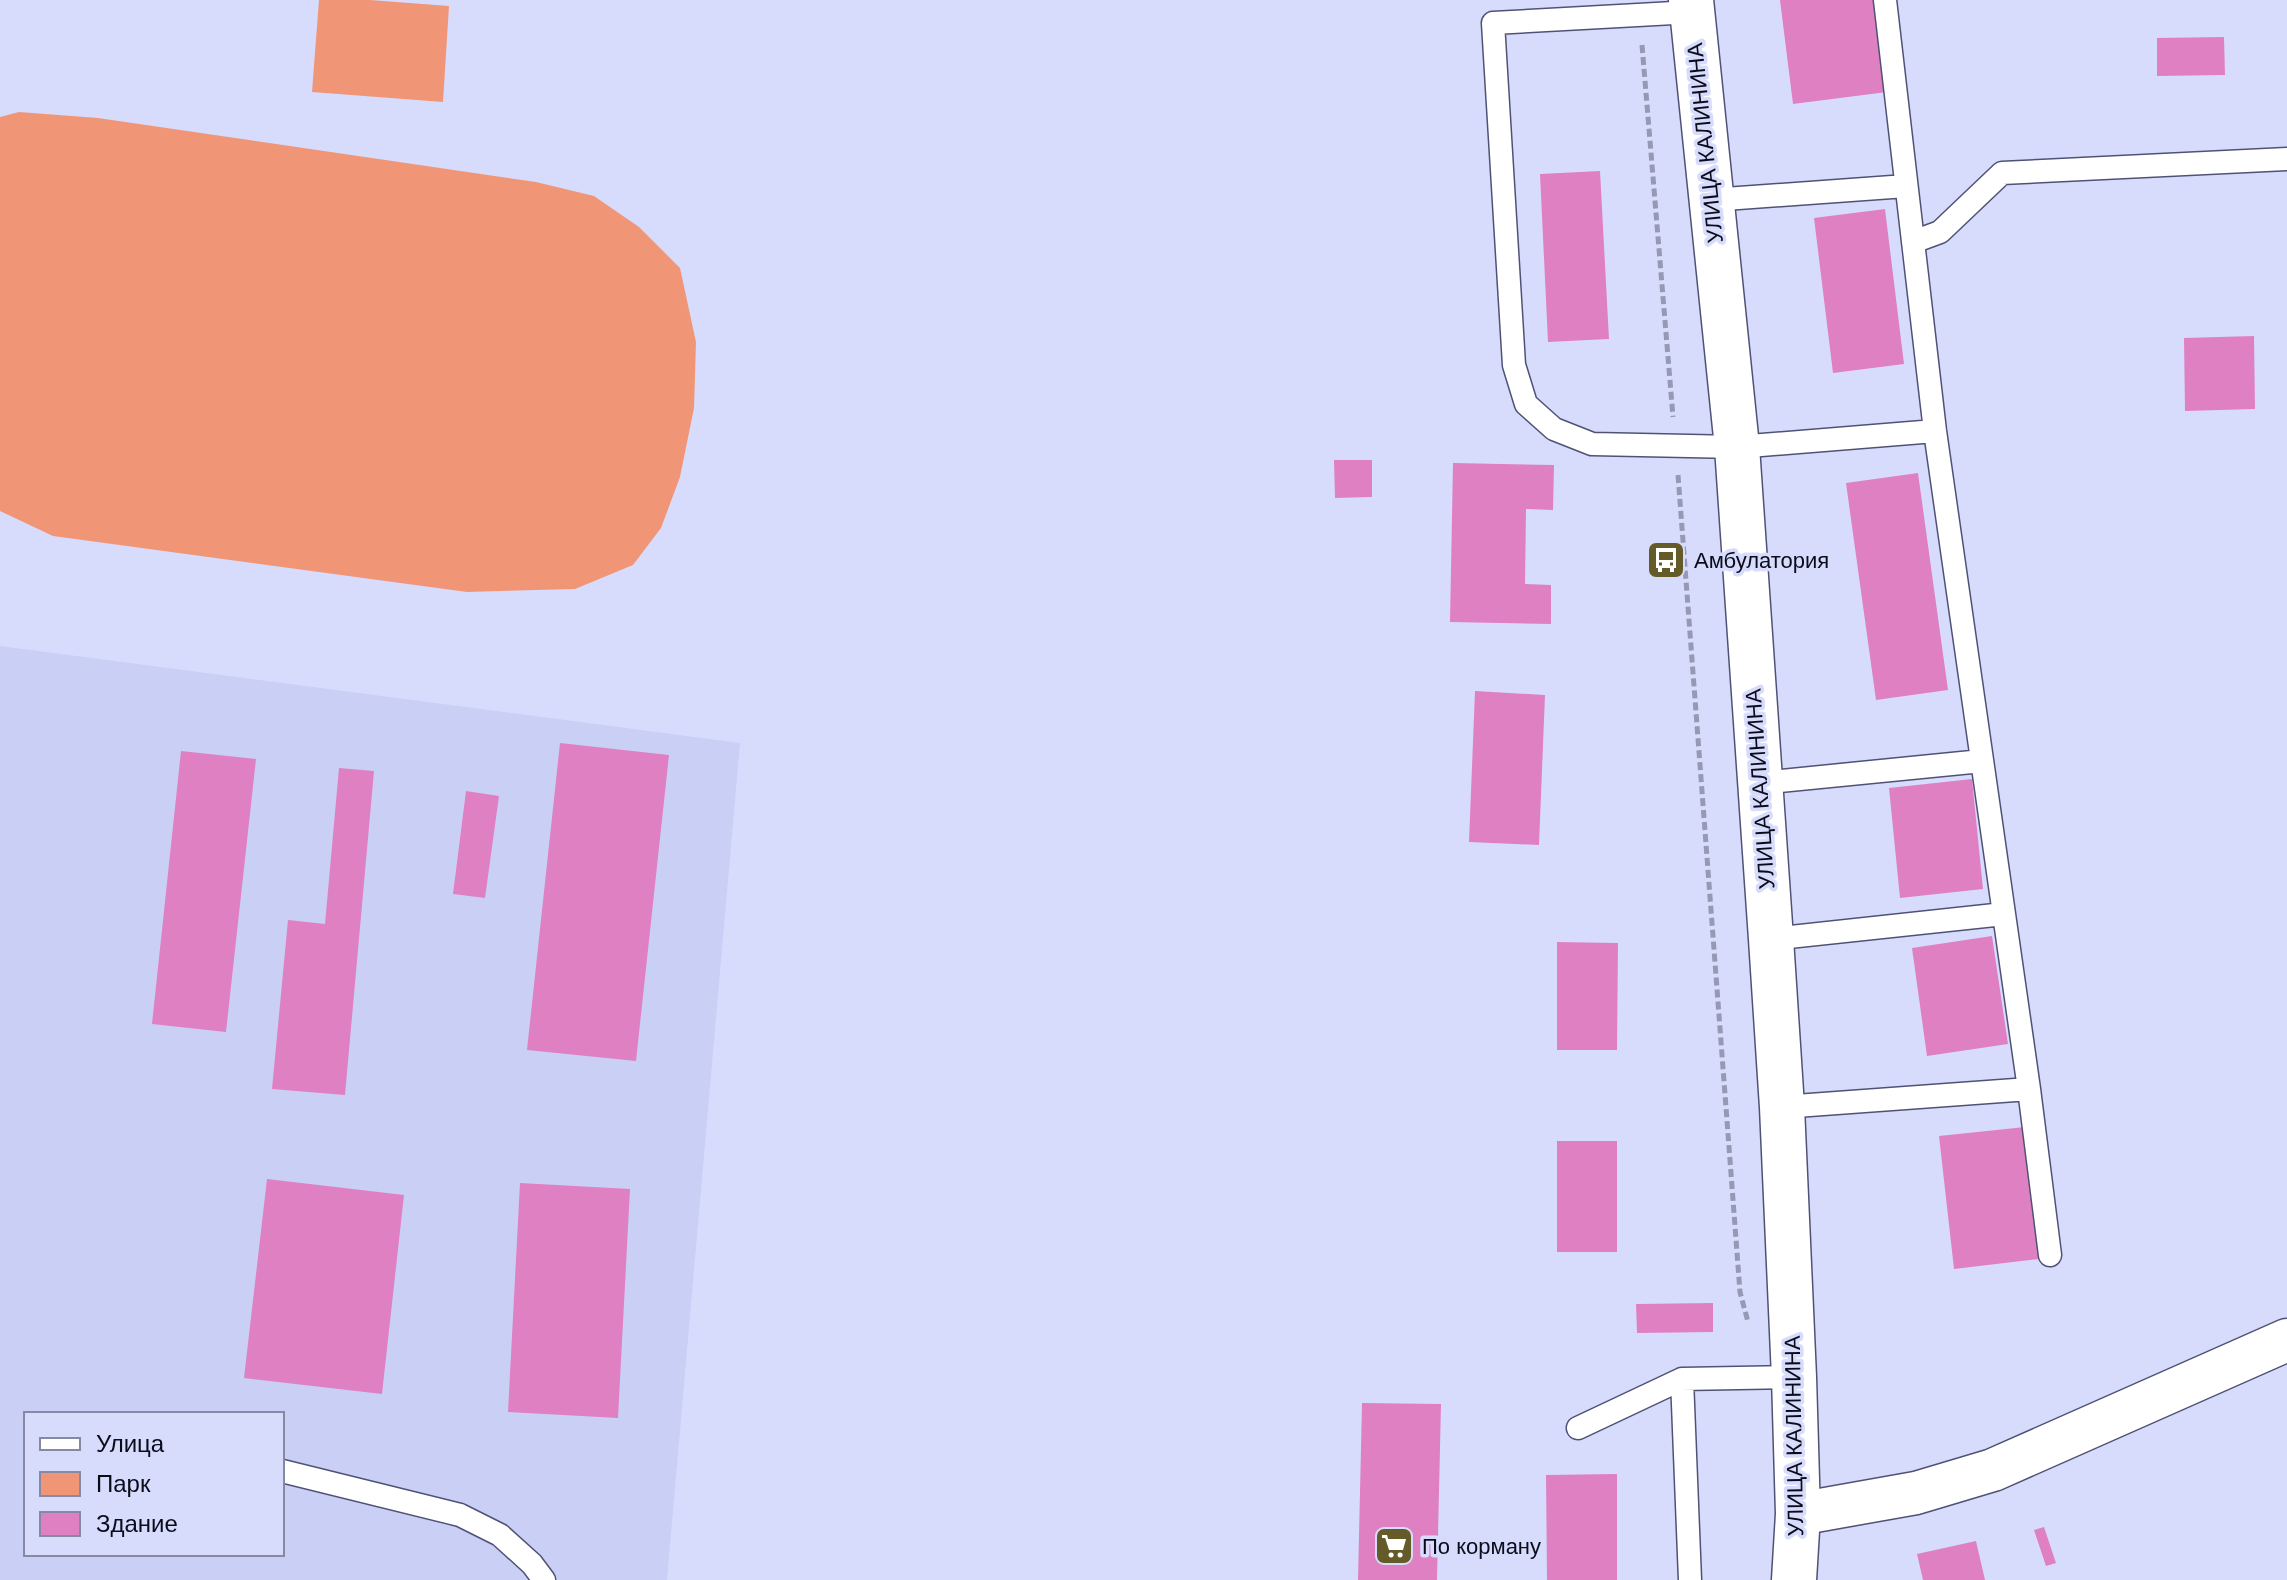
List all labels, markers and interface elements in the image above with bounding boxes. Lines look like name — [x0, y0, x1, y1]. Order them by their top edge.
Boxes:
street label: УЛИЦА КАЛИНИНА — [1682, 41, 1728, 244]
bus stop icon: Амбулатория — [1645, 539, 1687, 581]
place label: Амбулатория — [1694, 548, 1829, 573]
street label: УЛИЦА КАЛИНИНА — [1740, 688, 1779, 890]
street label: УЛИЦА КАЛИНИНА — [1780, 1335, 1808, 1537]
legend — [24, 1412, 284, 1556]
text: Улица — [96, 1430, 165, 1457]
text: Парк — [96, 1470, 151, 1497]
text: Здание — [96, 1510, 178, 1537]
supermarket icon: По корману — [1373, 1525, 1415, 1567]
place label: По корману — [1422, 1534, 1541, 1559]

